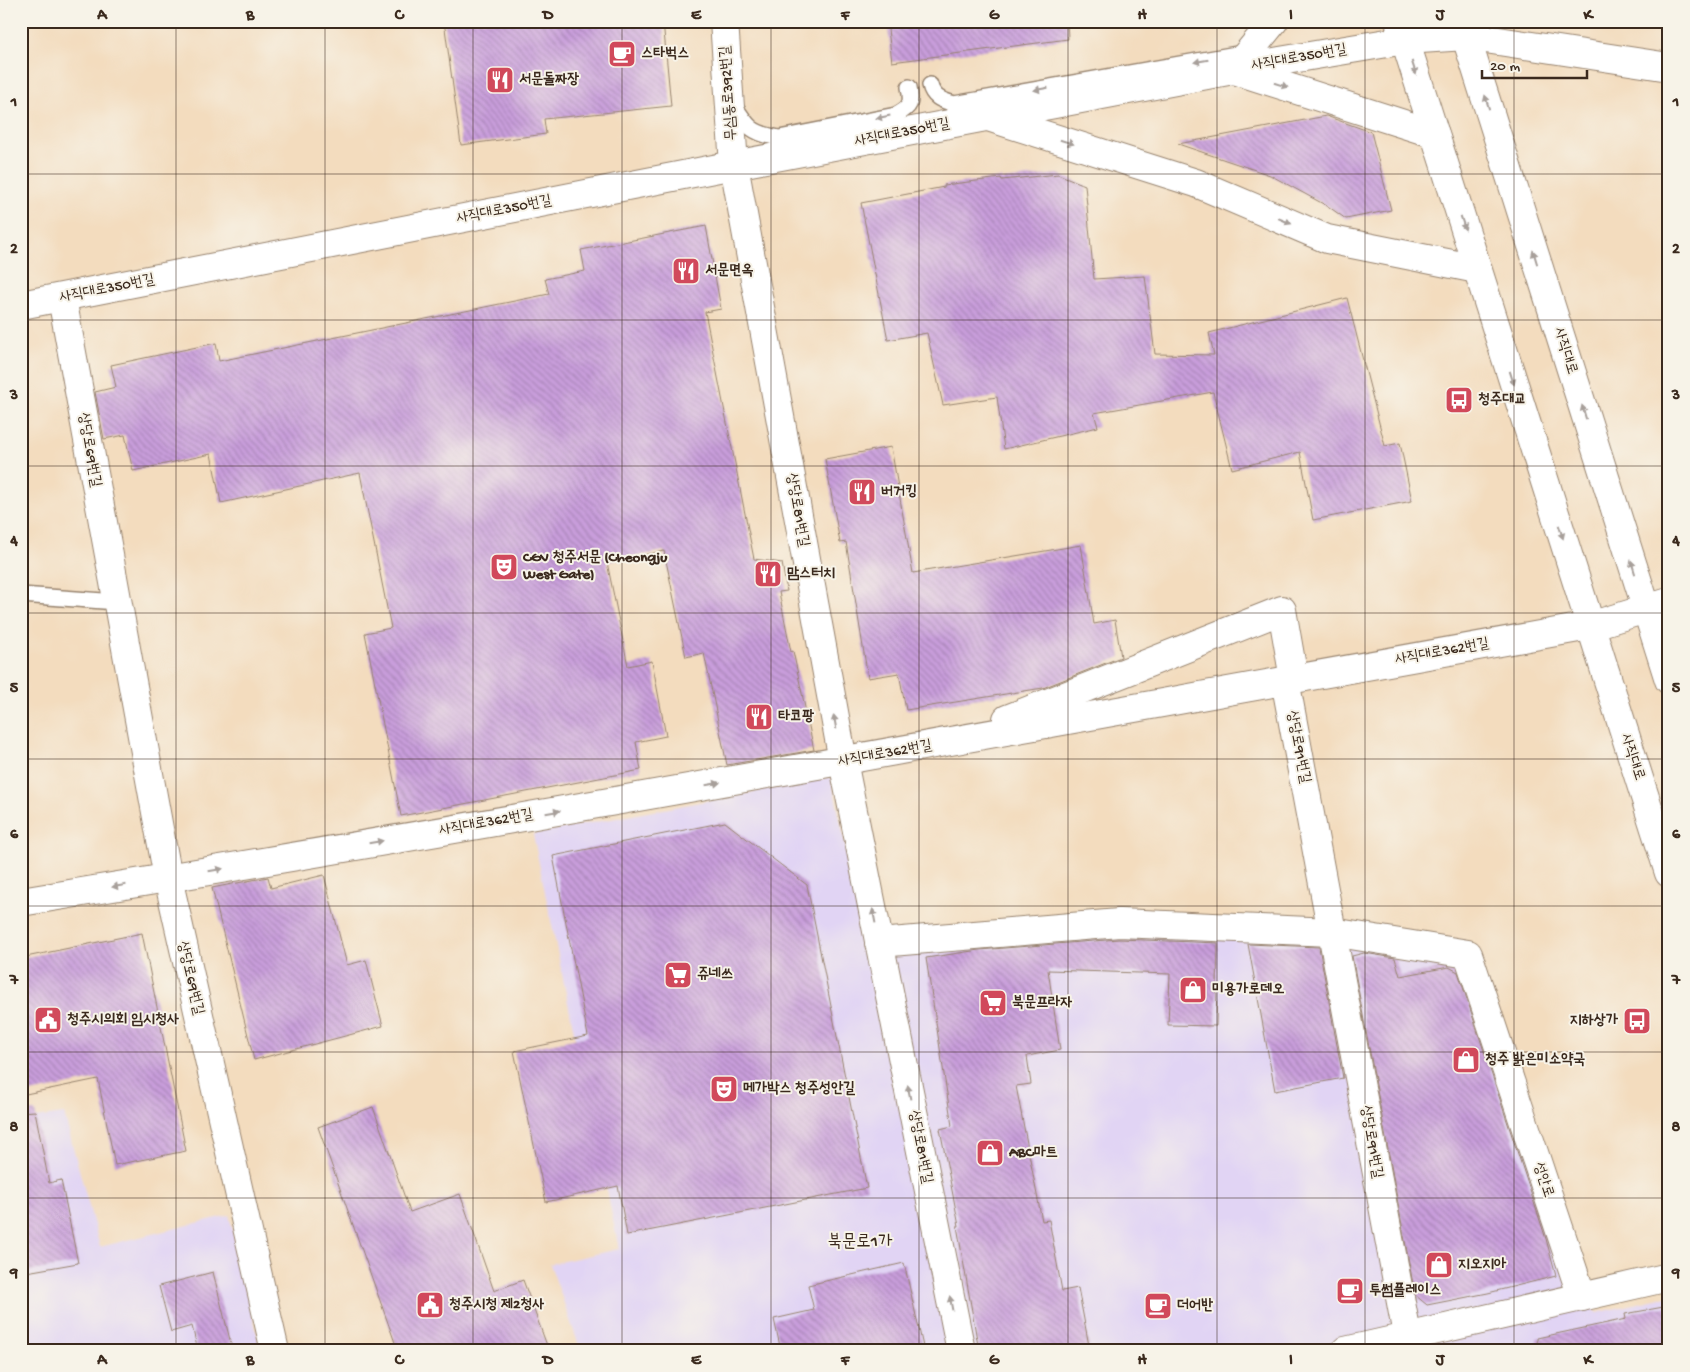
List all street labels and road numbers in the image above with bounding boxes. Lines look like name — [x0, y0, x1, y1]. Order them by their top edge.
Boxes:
street label: 사직대로350번길 — [1250, 41, 1348, 75]
street label: 무심동로392번길 — [717, 45, 741, 141]
street label: 사직대로350번길 — [853, 115, 951, 151]
street label: 사직대로350번길 — [455, 192, 553, 228]
street label: 사직대로350번길 — [58, 271, 156, 307]
street label: 사직대로 — [1549, 325, 1581, 377]
street label: 상당로69번길 — [74, 411, 104, 489]
street label: 상당로81번길 — [782, 472, 812, 548]
street label: 사직대로362번길 — [1394, 635, 1490, 669]
street label: 상당로91번길 — [1282, 709, 1314, 785]
street label: 사직대로 — [1616, 731, 1648, 783]
street label: 사직대로362번길 — [837, 737, 933, 771]
street label: 사직대로362번길 — [438, 806, 534, 840]
street label: 상당로69번길 — [173, 939, 207, 1017]
street label: 상당로91번길 — [1356, 1104, 1386, 1180]
street label: 상당로81번길 — [904, 1109, 936, 1185]
street label: 성안로 — [1529, 1160, 1557, 1200]

